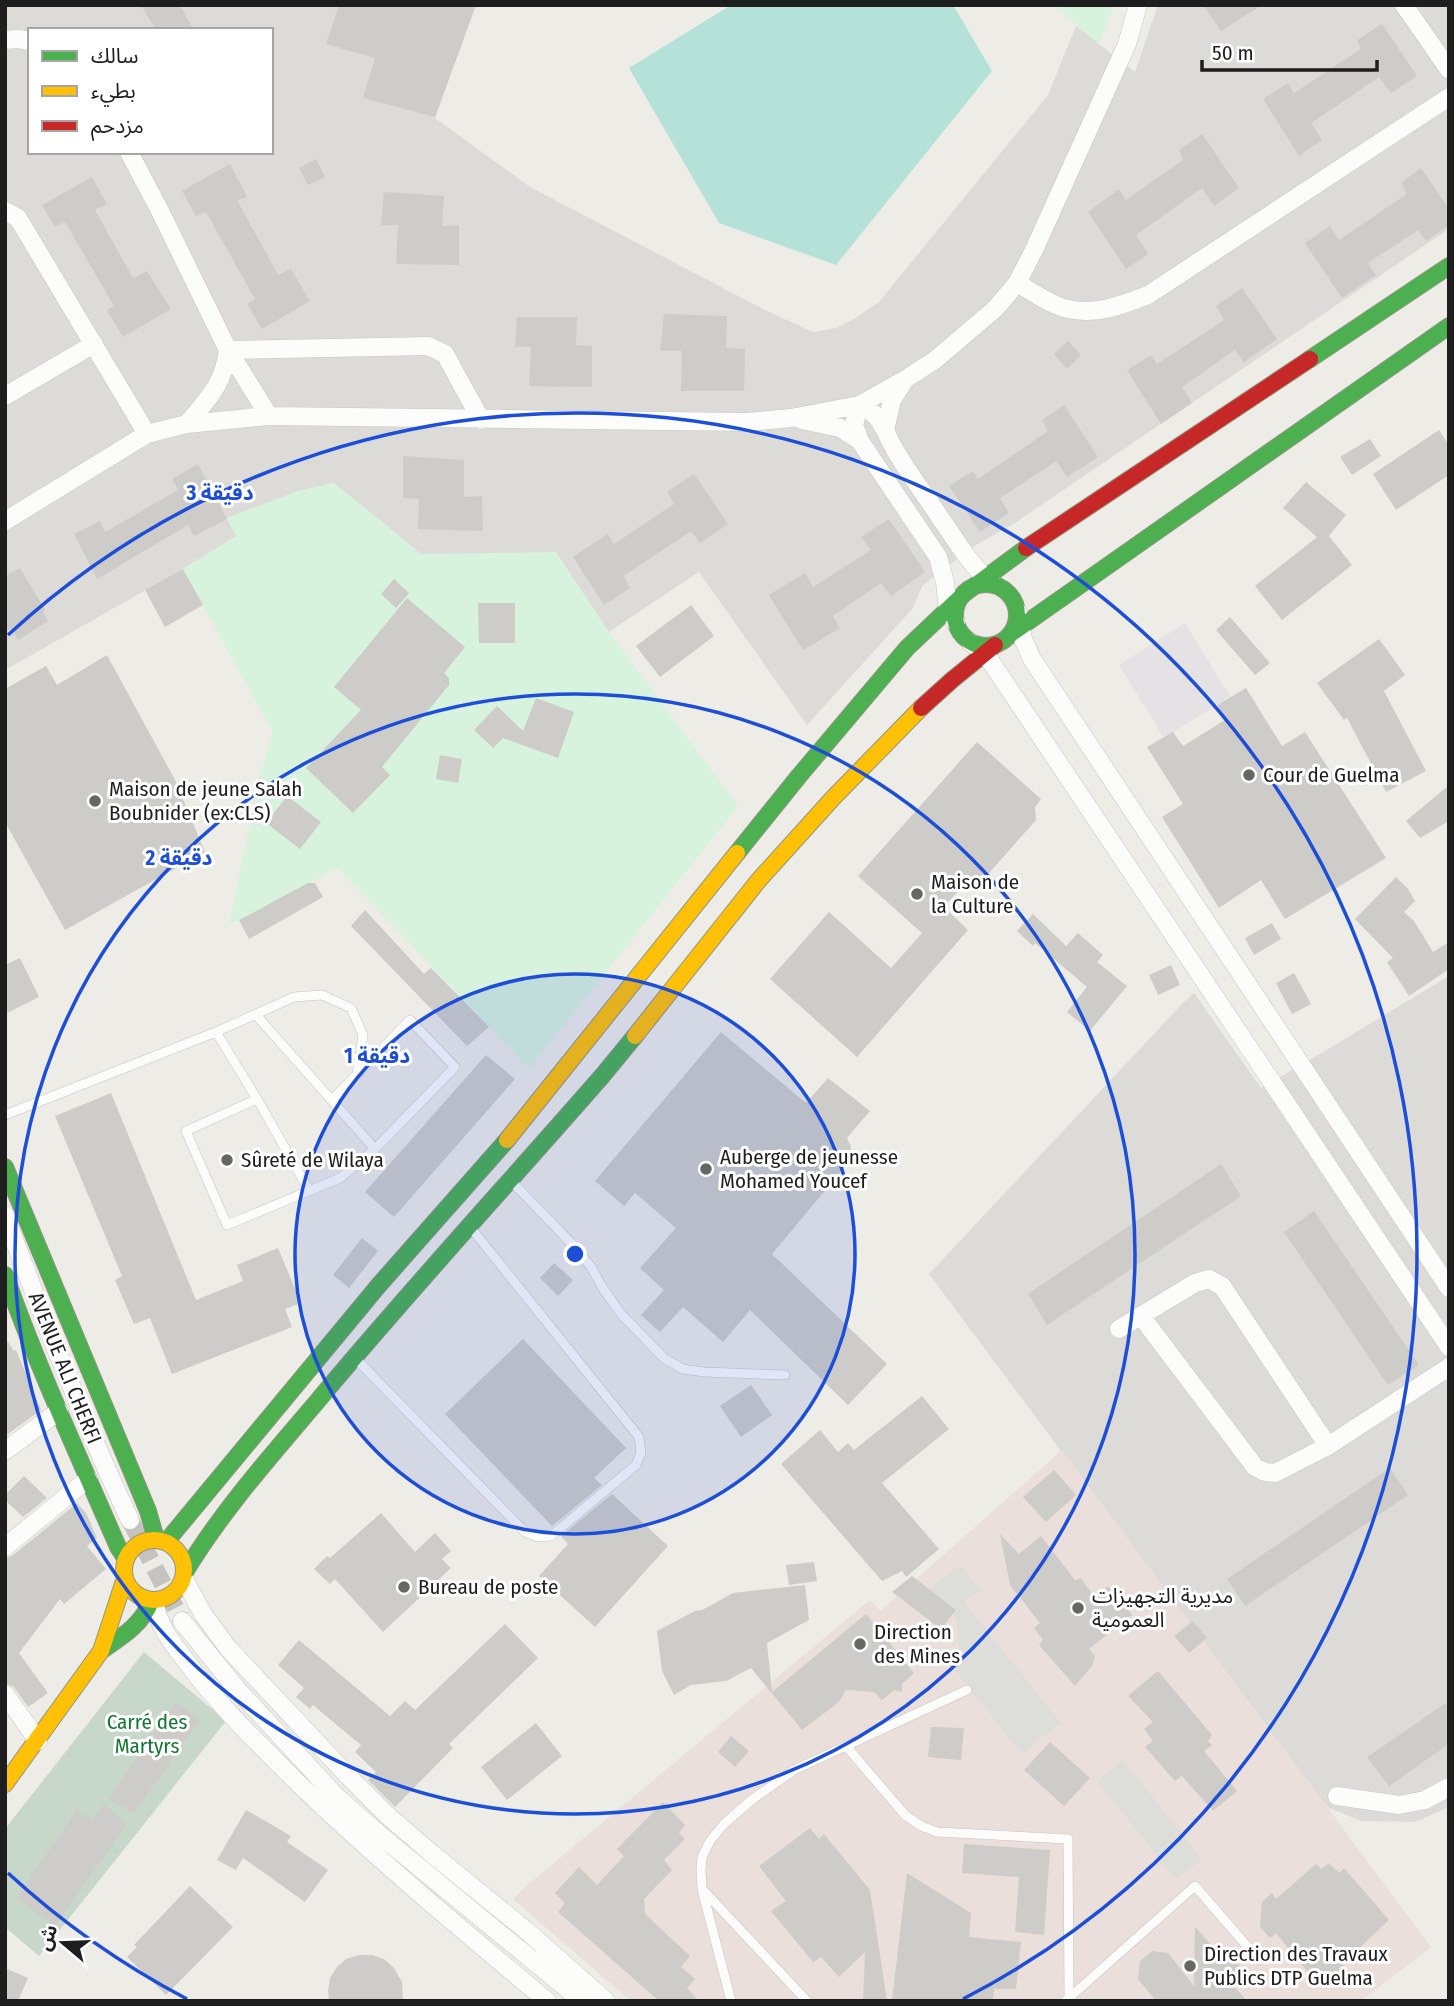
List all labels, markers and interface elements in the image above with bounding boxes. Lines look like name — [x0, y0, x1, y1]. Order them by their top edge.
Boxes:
legend — [28, 28, 273, 154]
scale bar — [1202, 28, 1377, 72]
text: 50 m — [1212, 40, 1254, 66]
text: سالك — [91, 43, 138, 69]
text: بطيء — [91, 78, 136, 107]
text: مزدحم — [91, 113, 144, 141]
text: 3 دقيقة — [185, 480, 254, 506]
place label: Cour de Guelma — [1263, 762, 1399, 788]
marker: Cour de Guelma — [1241, 767, 1257, 783]
place label: Maison de jeune Salah Boubnider (ex:CLS) — [109, 776, 302, 826]
marker: Maison de jeune Salah Boubnider (ex:CLS) — [87, 793, 103, 809]
text: 2 دقيقة — [145, 845, 213, 871]
place label: Maison de la Culture — [931, 869, 1019, 919]
marker: Maison de la Culture — [909, 886, 925, 902]
text: 1 دقيقة — [344, 1043, 410, 1069]
place label: Auberge de jeunesse Mohamed Youcef — [720, 1144, 898, 1194]
place label: Sûreté de Wilaya — [241, 1147, 384, 1173]
marker: Sûreté de Wilaya — [219, 1152, 235, 1168]
marker: Auberge de jeunesse Mohamed Youcef — [698, 1161, 714, 1177]
centre of rings — [563, 1242, 587, 1266]
street label: AVENUE ALI CHERFI — [23, 1288, 107, 1448]
place label: Bureau de poste — [418, 1574, 558, 1600]
marker: Bureau de poste — [396, 1579, 412, 1595]
place label: مديرية التجهيزات العمومية — [1092, 1583, 1233, 1633]
marker: مديرية التجهيزات العمومية — [1070, 1600, 1086, 1616]
place label: Direction des Mines — [874, 1619, 960, 1669]
marker: Direction des Mines — [852, 1636, 868, 1652]
park label: Carré des Martyrs — [107, 1709, 187, 1759]
north arrow — [28, 1908, 98, 1978]
text: ش — [32, 1922, 63, 1954]
place label: Direction des Travaux Publics DTP Guelma — [1204, 1941, 1388, 1991]
marker: Direction des Travaux Publics DTP Guelma — [1182, 1958, 1198, 1974]

